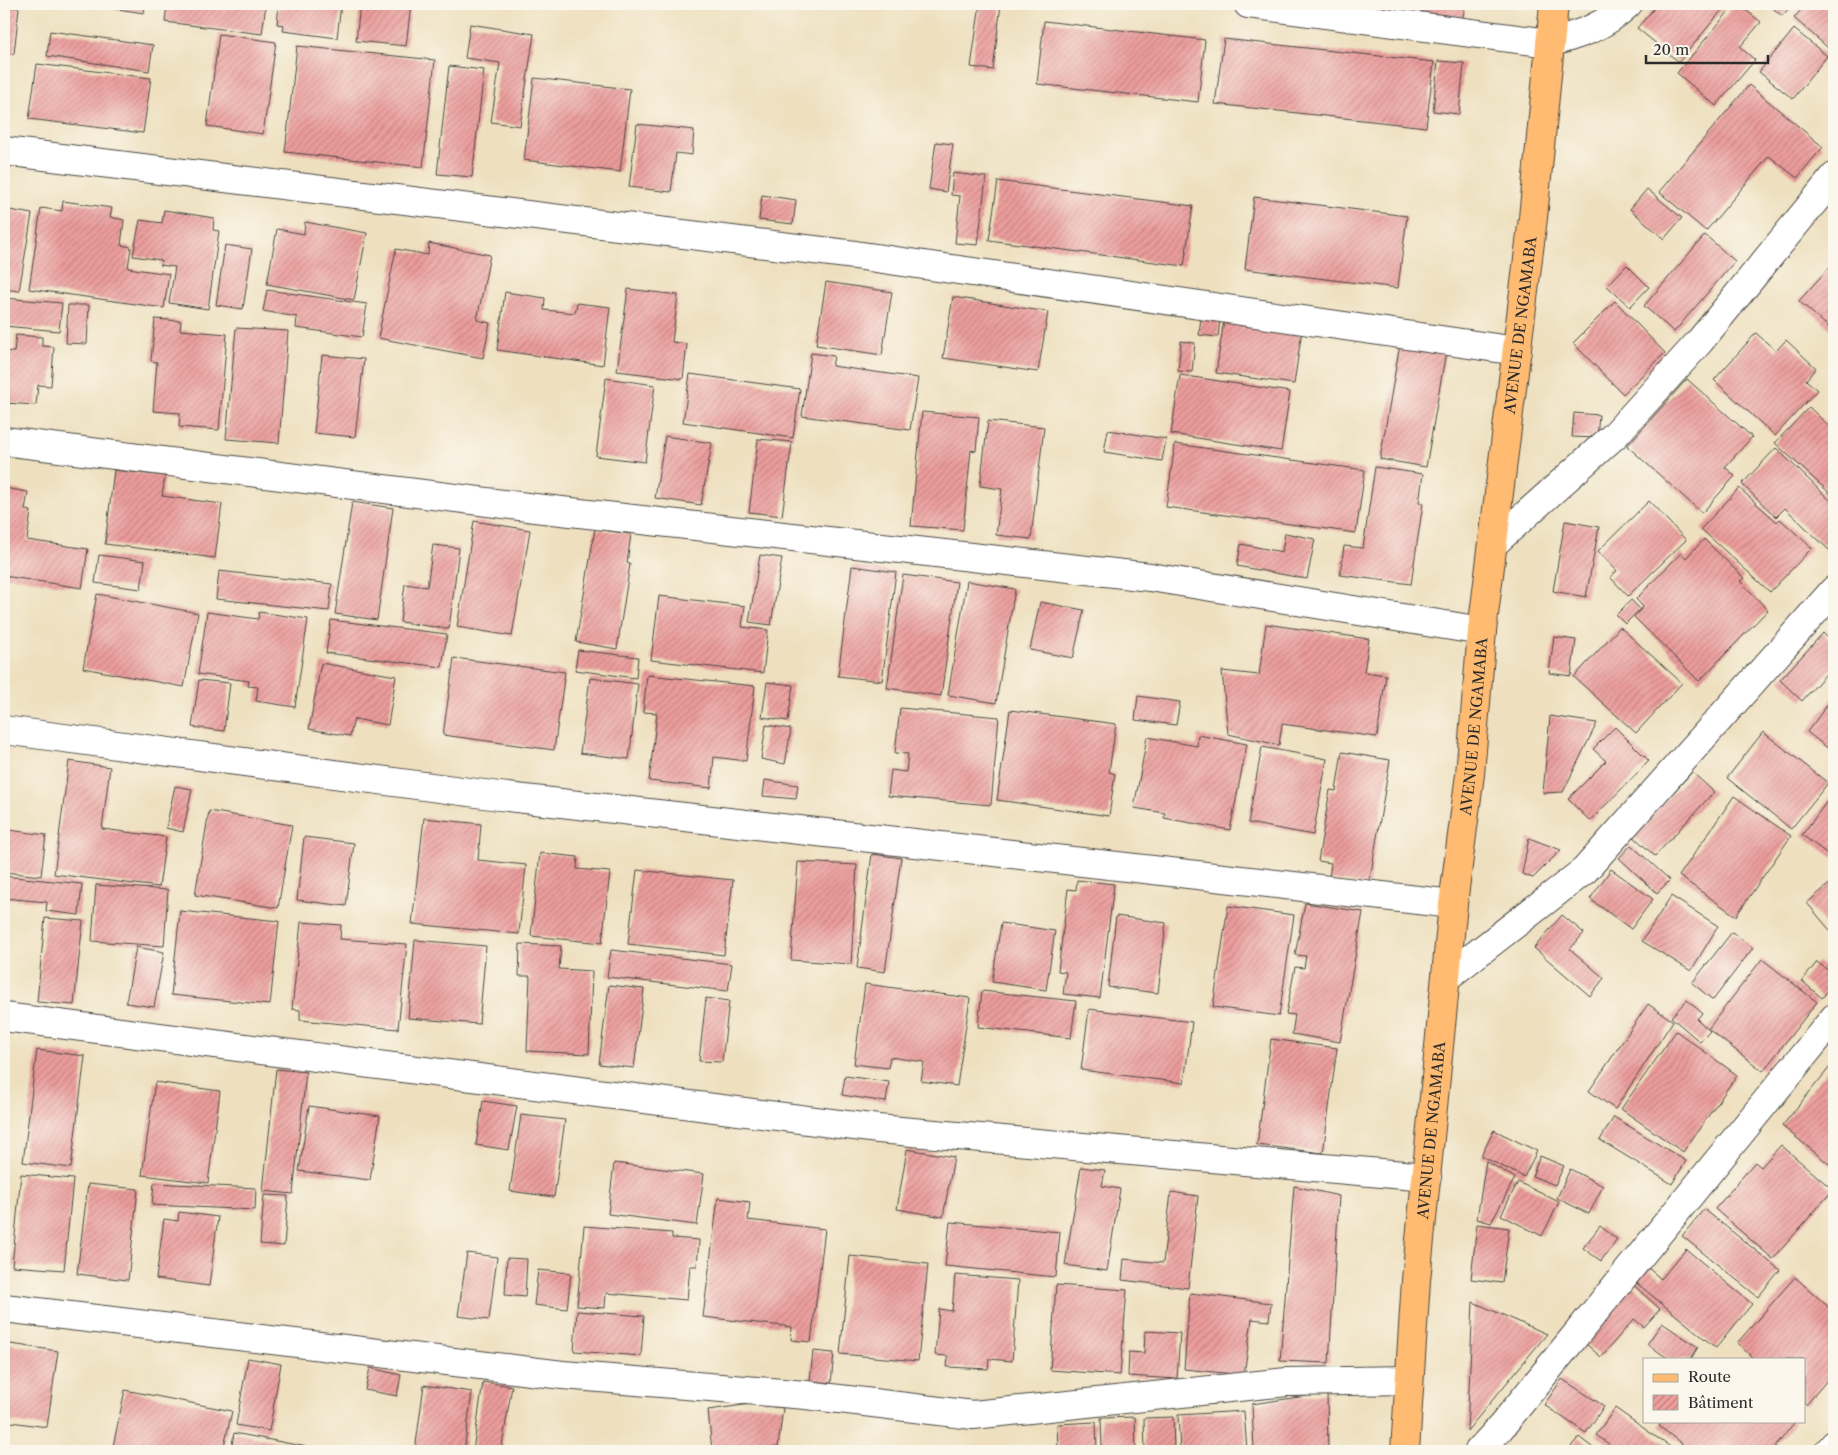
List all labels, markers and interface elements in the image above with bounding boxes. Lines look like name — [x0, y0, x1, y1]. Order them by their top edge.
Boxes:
scale bar — [1646, 32, 1768, 64]
text: 20 m — [1653, 40, 1689, 59]
street label: AVENUE DE NGAMABA — [1499, 234, 1540, 416]
street label: AVENUE DE NGAMABA — [1455, 636, 1491, 817]
street label: AVENUE DE NGAMABA — [1412, 1039, 1449, 1221]
legend — [1643, 1358, 1806, 1422]
text: Route — [1688, 1367, 1731, 1386]
text: Bâtiment — [1688, 1393, 1754, 1412]

